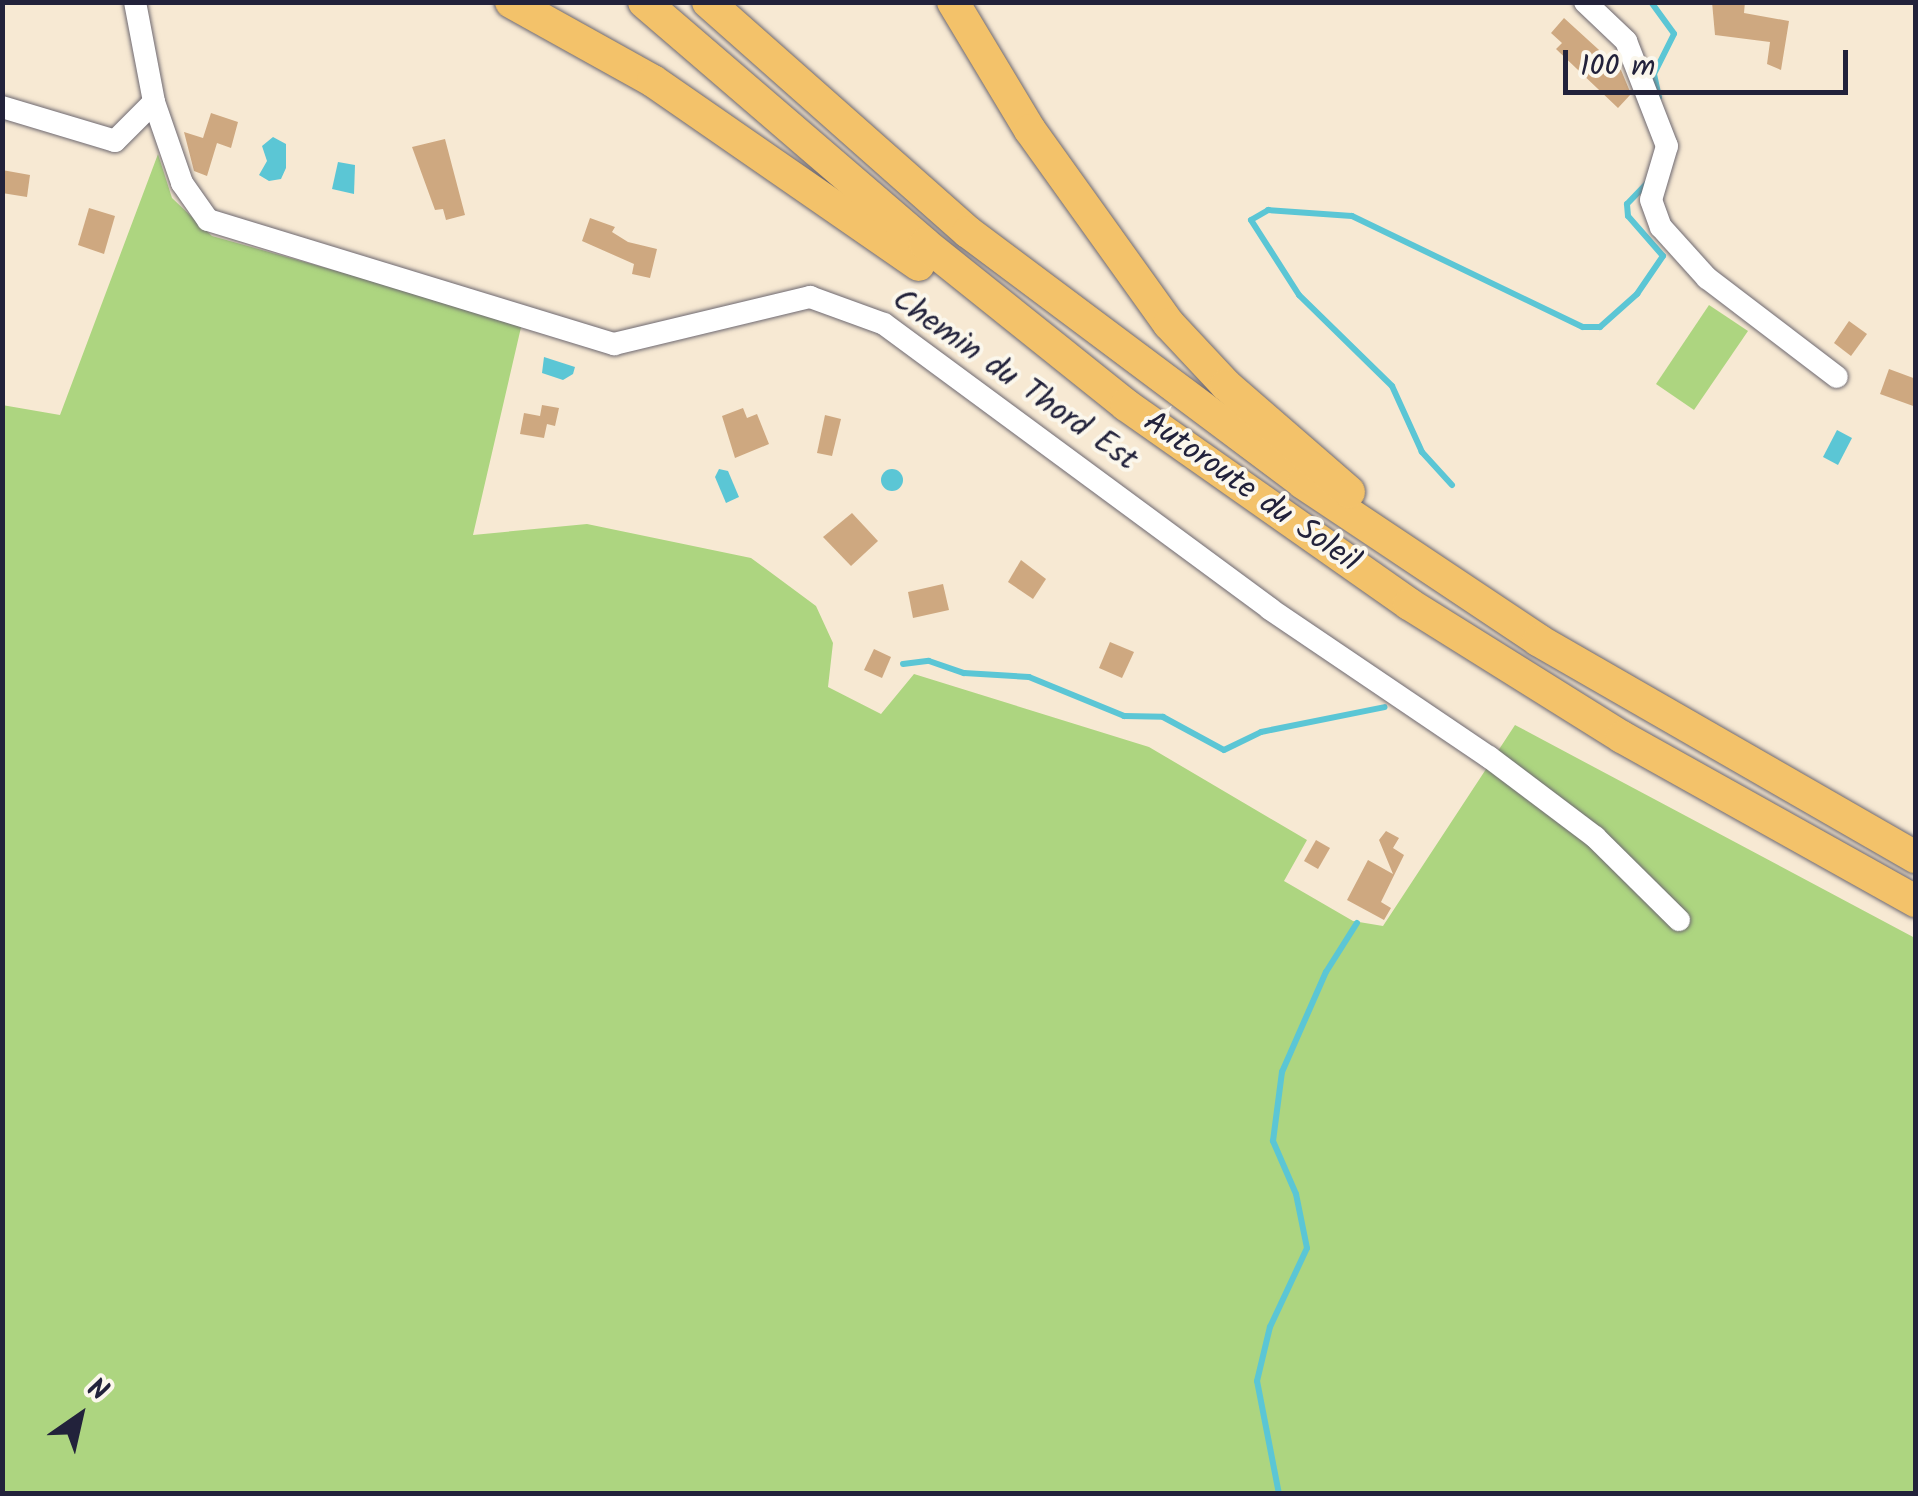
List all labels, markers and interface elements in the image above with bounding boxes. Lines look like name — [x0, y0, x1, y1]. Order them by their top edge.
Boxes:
scale bar — [1568, 30, 1853, 92]
text: 100 m — [1580, 43, 1655, 91]
street label: Chemin du Thord Est — [884, 282, 1144, 480]
street label: Autoroute du Soleil — [1135, 404, 1367, 582]
north arrow — [30, 1366, 130, 1466]
text: N — [77, 1367, 117, 1414]

